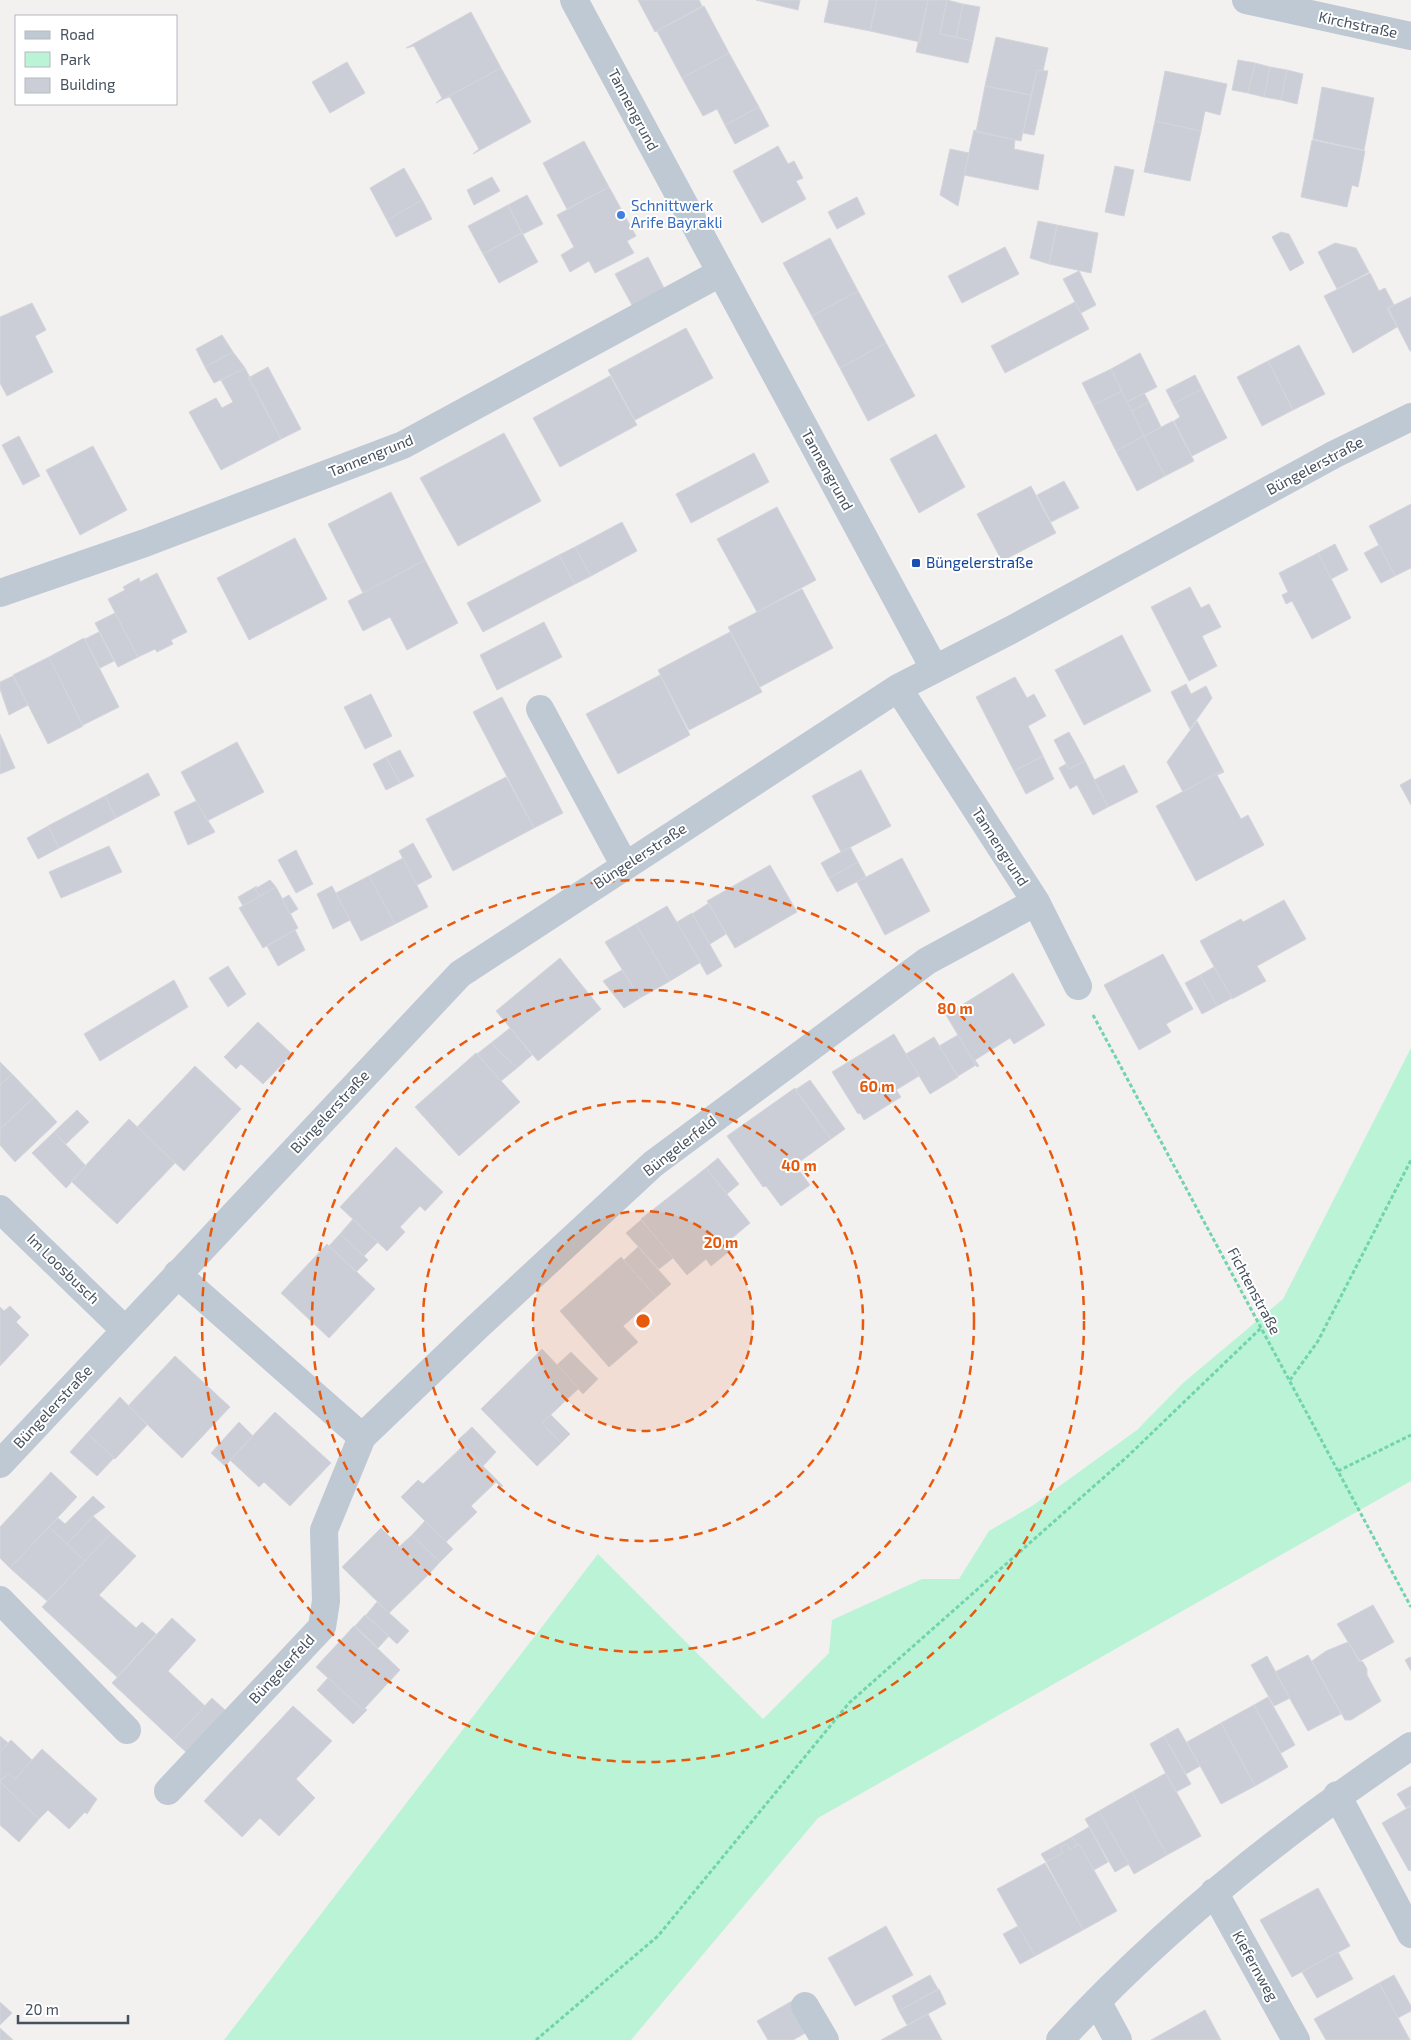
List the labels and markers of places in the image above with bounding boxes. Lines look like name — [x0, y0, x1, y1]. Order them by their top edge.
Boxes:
place label: Schnittwerk Arife Bayrakli — [631, 196, 723, 231]
marker: Schnittwerk Arife Bayrakli — [615, 209, 627, 221]
place label: Büngelerstraße — [926, 553, 1033, 571]
marker: Büngelerstraße — [910, 557, 922, 569]
centre of rings — [634, 1312, 652, 1330]

